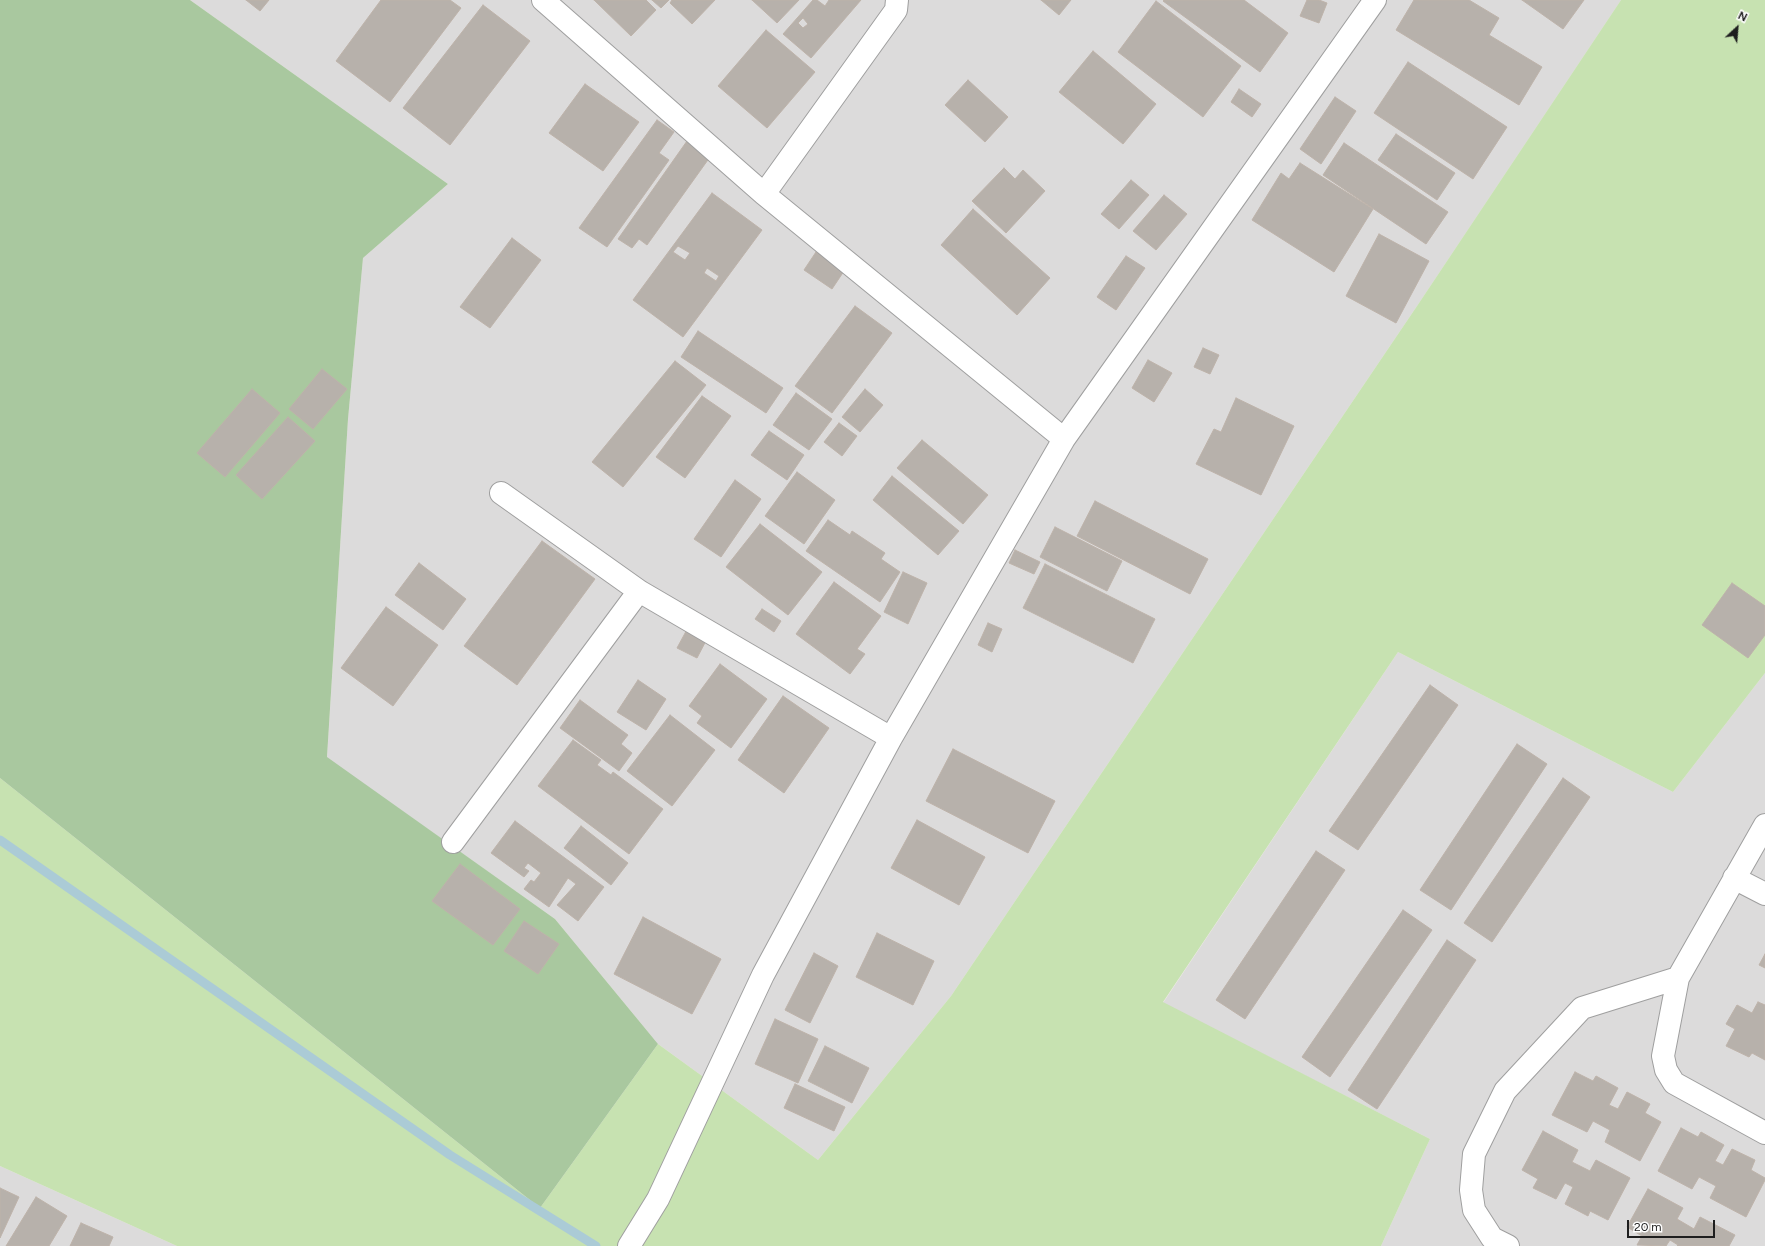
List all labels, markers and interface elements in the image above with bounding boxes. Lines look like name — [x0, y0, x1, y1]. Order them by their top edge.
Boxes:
north arrow — [1717, 8, 1757, 48]
text: N — [1736, 9, 1749, 24]
scale bar — [1629, 1212, 1717, 1238]
text: 20 m — [1634, 1220, 1662, 1234]

